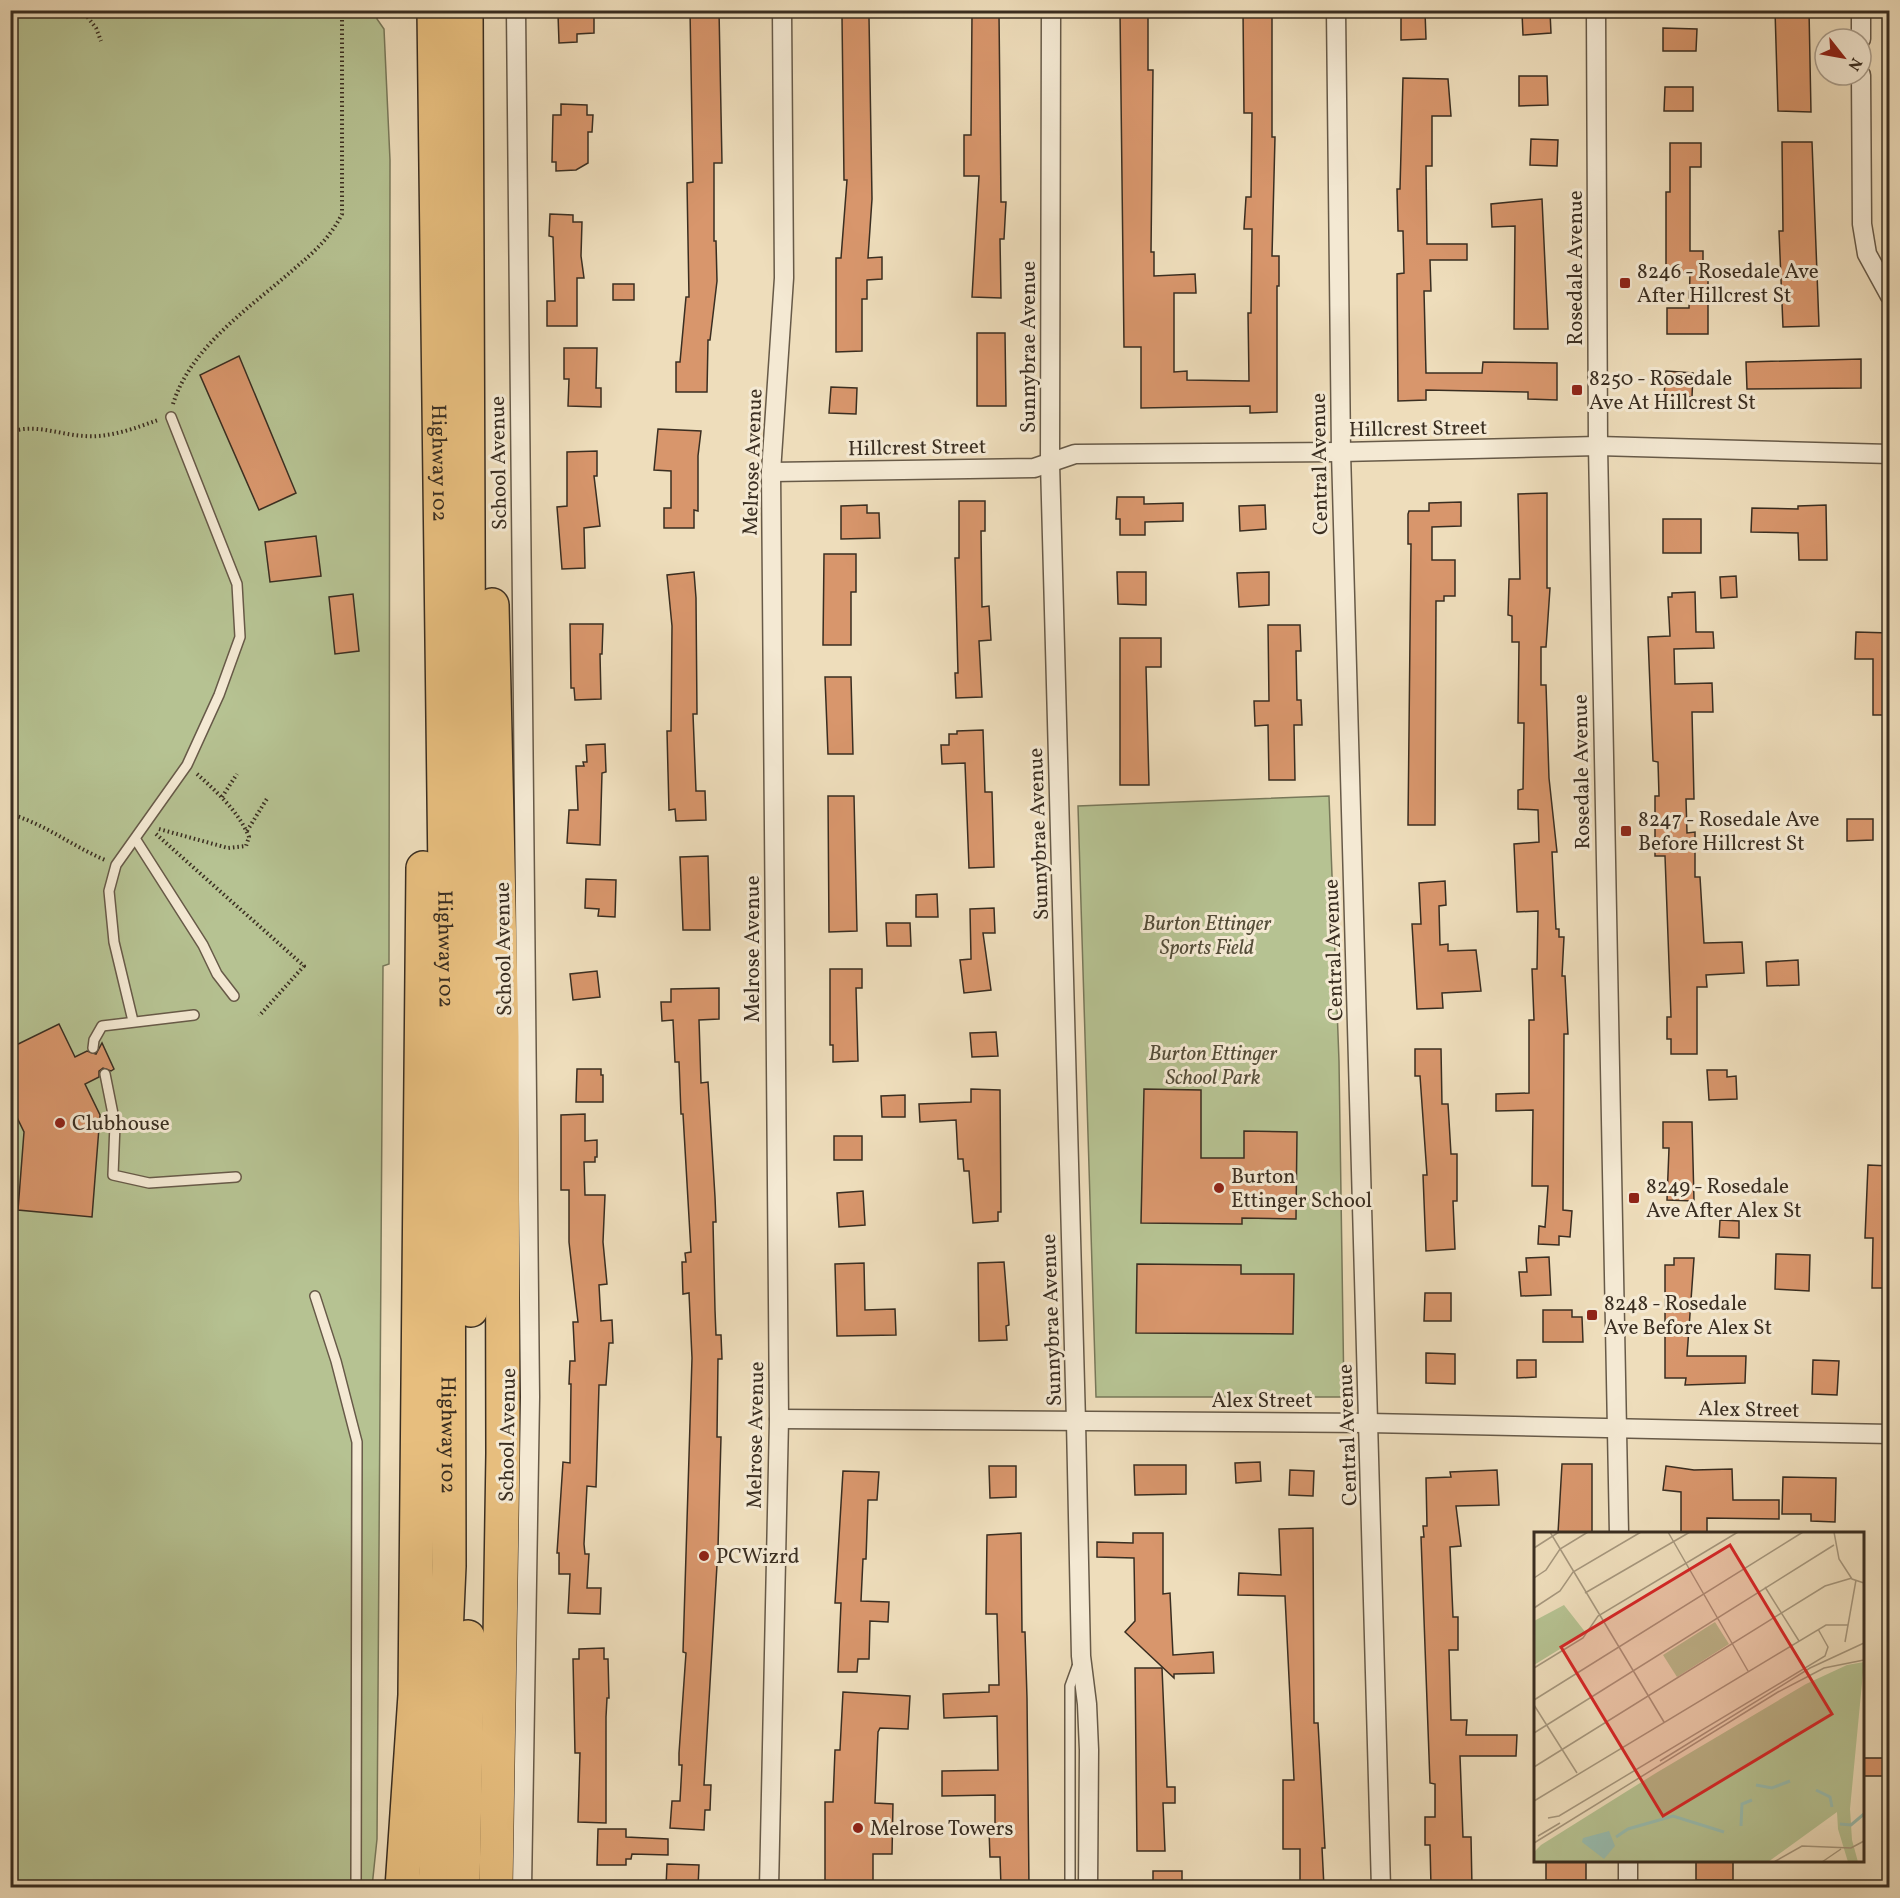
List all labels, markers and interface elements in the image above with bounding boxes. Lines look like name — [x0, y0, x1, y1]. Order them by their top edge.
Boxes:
north arrow — [1813, 27, 1873, 87]
text: N — [1842, 53, 1867, 75]
street label: Rosedale Avenue — [1562, 190, 1591, 346]
place label: 8246 - Rosedale Ave After Hillcrest St — [1637, 258, 1819, 311]
street label: Sunnybrae Avenue — [1015, 261, 1044, 433]
marker: 8246 - Rosedale Ave After Hillcrest St — [1618, 276, 1632, 290]
place label: 8250 - Rosedale Ave At Hillcrest St — [1589, 365, 1756, 418]
marker: 8250 - Rosedale Ave At Hillcrest St — [1570, 383, 1584, 397]
street label: Melrose Avenue — [736, 388, 771, 536]
street label: Central Avenue — [1305, 393, 1336, 535]
street label: School Avenue — [484, 396, 515, 530]
street label: Highway 102 — [423, 404, 454, 522]
street label: Hillcrest Street — [1349, 414, 1487, 445]
street label: Hillcrest Street — [848, 433, 986, 464]
street label: Rosedale Avenue — [1567, 694, 1598, 850]
street label: Sunnybrae Avenue — [1022, 747, 1057, 921]
place label: 8247 - Rosedale Ave Before Hillcrest St — [1638, 806, 1820, 859]
marker: 8247 - Rosedale Ave Before Hillcrest St — [1619, 824, 1633, 838]
street label: Melrose Avenue — [739, 875, 768, 1023]
street label: Central Avenue — [1318, 878, 1351, 1021]
street label: School Avenue — [489, 882, 520, 1016]
street label: Highway 102 — [429, 890, 460, 1008]
park label: Burton Ettinger Sports Field — [1143, 910, 1272, 963]
park label: Burton Ettinger School Park — [1149, 1040, 1278, 1093]
place label: Clubhouse — [72, 1110, 170, 1139]
marker: Clubhouse — [53, 1116, 67, 1130]
place label: Burton Ettinger School — [1231, 1163, 1372, 1216]
place label: 8249 - Rosedale Ave After Alex St — [1646, 1173, 1802, 1226]
marker: Burton Ettinger School — [1212, 1181, 1226, 1195]
marker: 8249 - Rosedale Ave After Alex St — [1627, 1191, 1641, 1205]
street label: Sunnybrae Avenue — [1035, 1233, 1070, 1407]
place label: 8248 - Rosedale Ave Before Alex St — [1604, 1290, 1772, 1343]
marker: 8248 - Rosedale Ave Before Alex St — [1585, 1308, 1599, 1322]
street label: Melrose Avenue — [741, 1361, 772, 1509]
street label: Central Avenue — [1332, 1363, 1365, 1506]
street label: School Avenue — [493, 1368, 524, 1502]
street label: Highway 102 — [433, 1376, 462, 1494]
street label: Alex Street — [1211, 1387, 1313, 1416]
street label: Alex Street — [1698, 1395, 1800, 1426]
inset map — [1534, 1532, 1864, 1862]
place label: PCWizrd — [716, 1543, 800, 1572]
marker: PCWizrd — [697, 1549, 711, 1563]
place label: Melrose Towers — [870, 1815, 1013, 1844]
marker: Melrose Towers — [851, 1821, 865, 1835]

